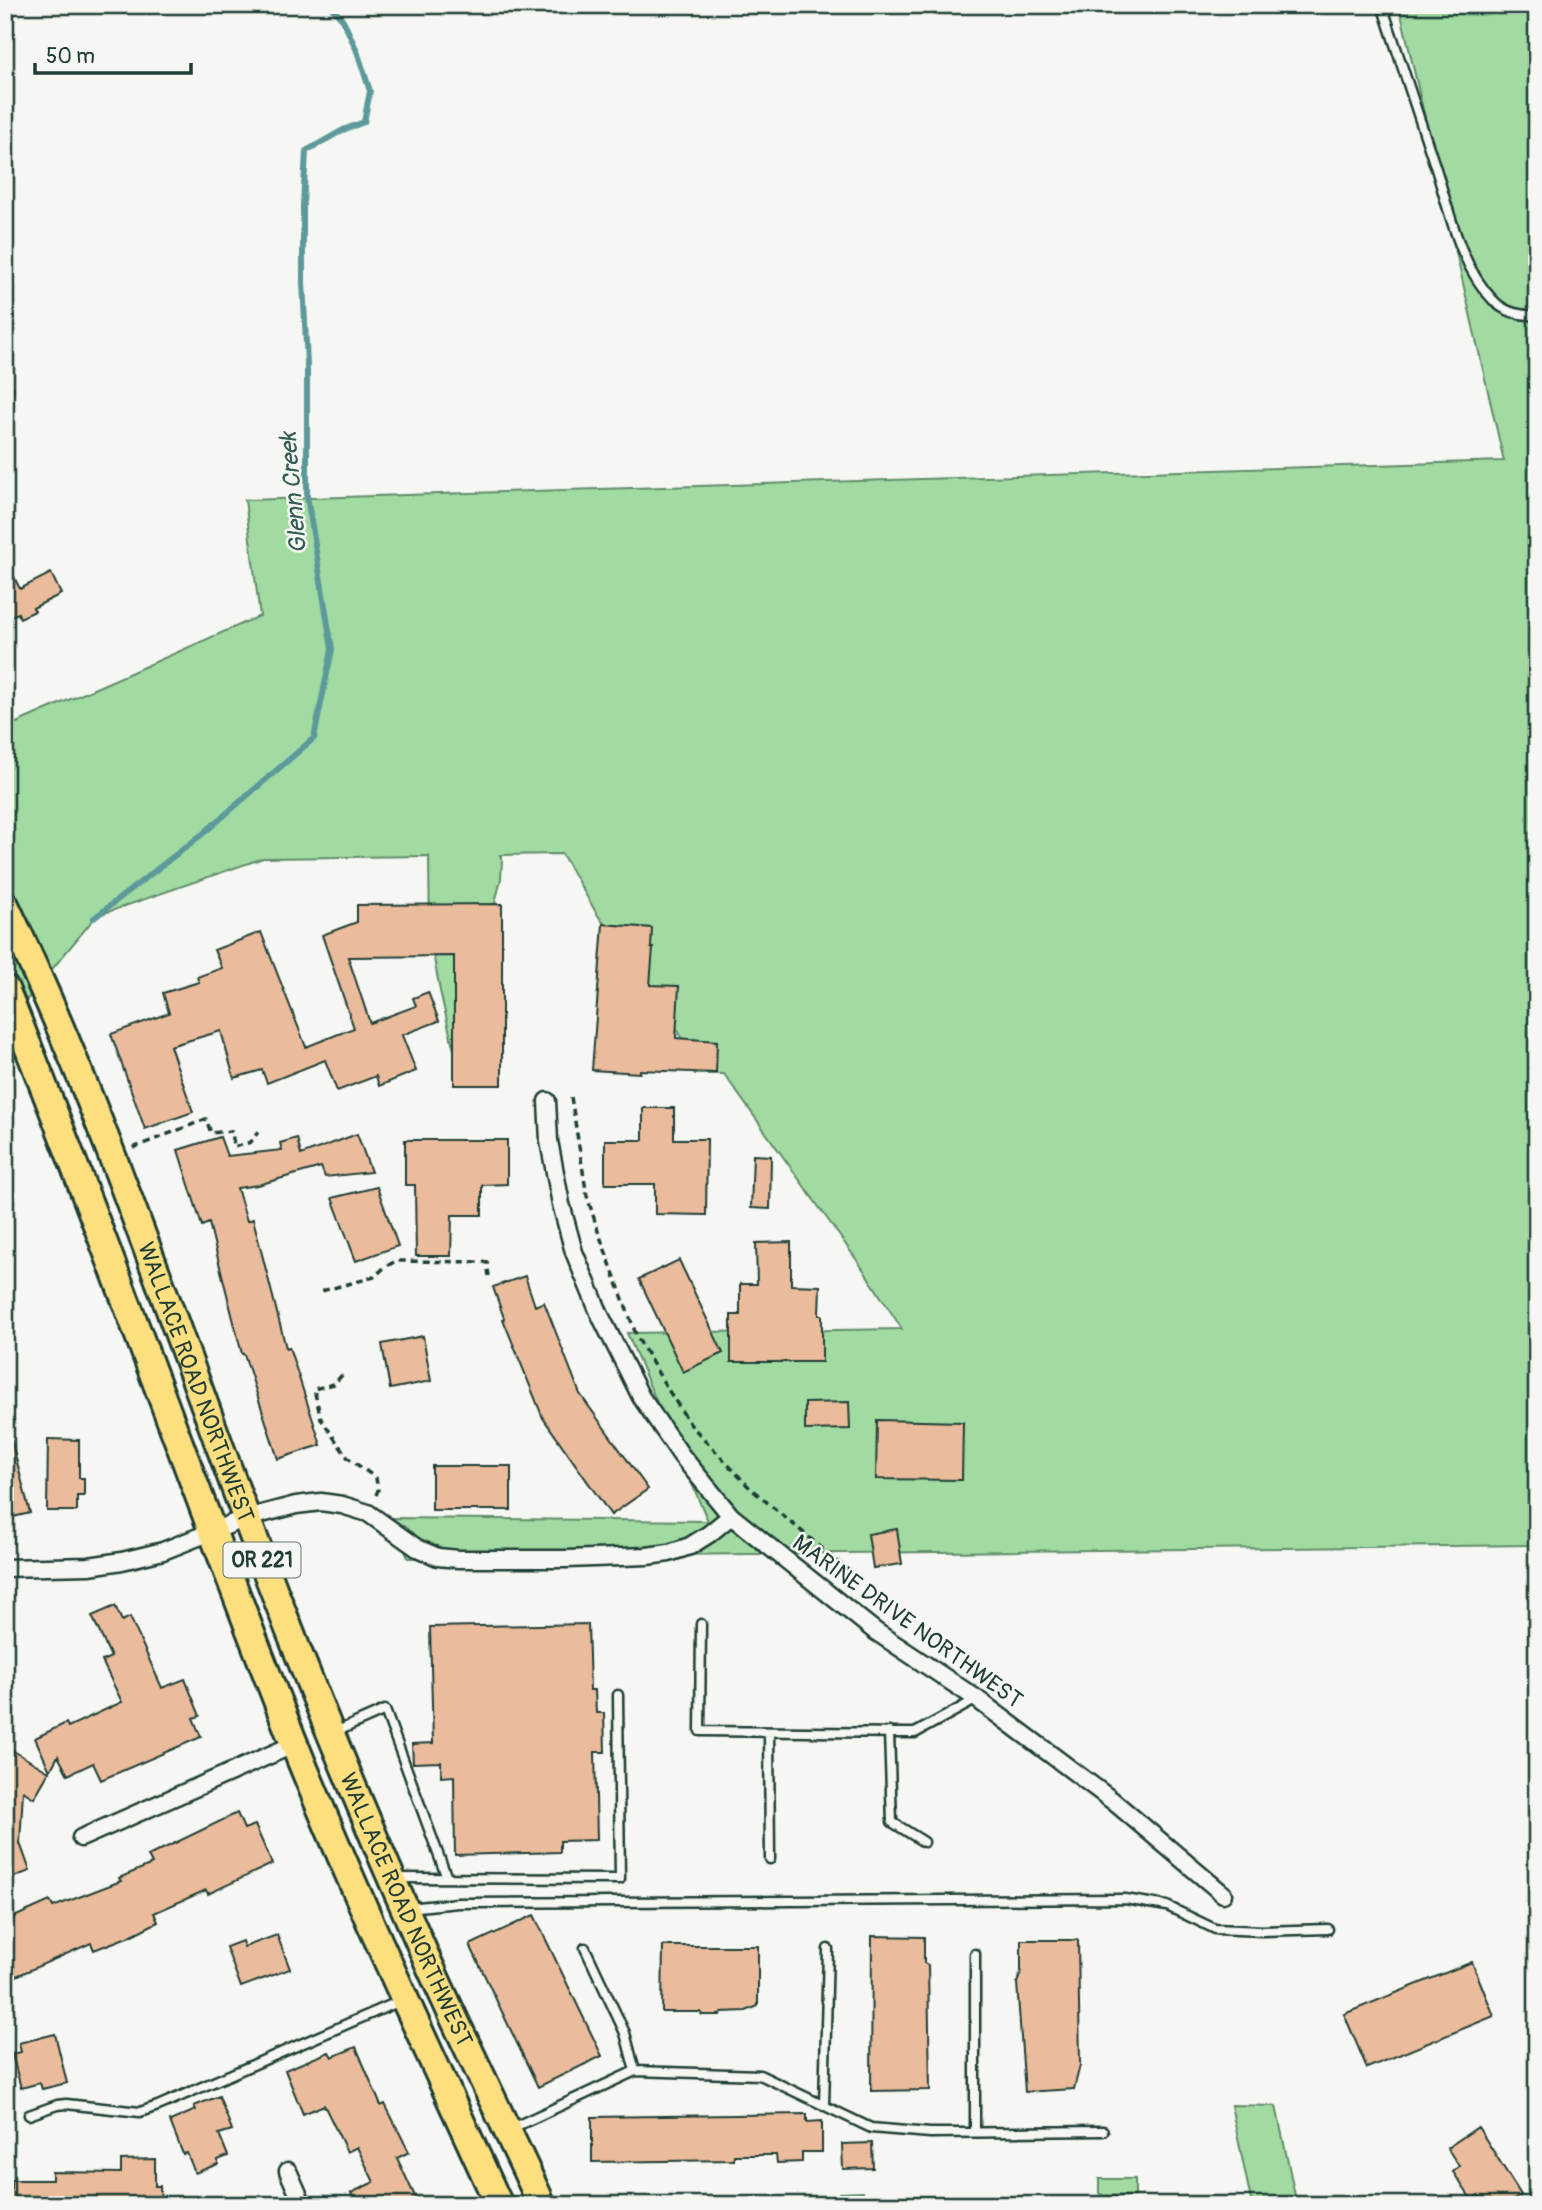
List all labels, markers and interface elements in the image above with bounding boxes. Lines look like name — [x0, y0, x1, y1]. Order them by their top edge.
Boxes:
scale bar — [35, 32, 191, 76]
text: 50 m — [46, 43, 95, 70]
water label: Glenn Creek — [274, 429, 313, 555]
street label: WALLACE ROAD NORTHWEST — [131, 1238, 261, 1526]
street label: MARINE DRIVE NORTHWEST — [787, 1528, 1029, 1715]
road number: OR 221 — [224, 1542, 300, 1578]
street label: WALLACE ROAD NORTHWEST — [333, 1768, 479, 2051]

